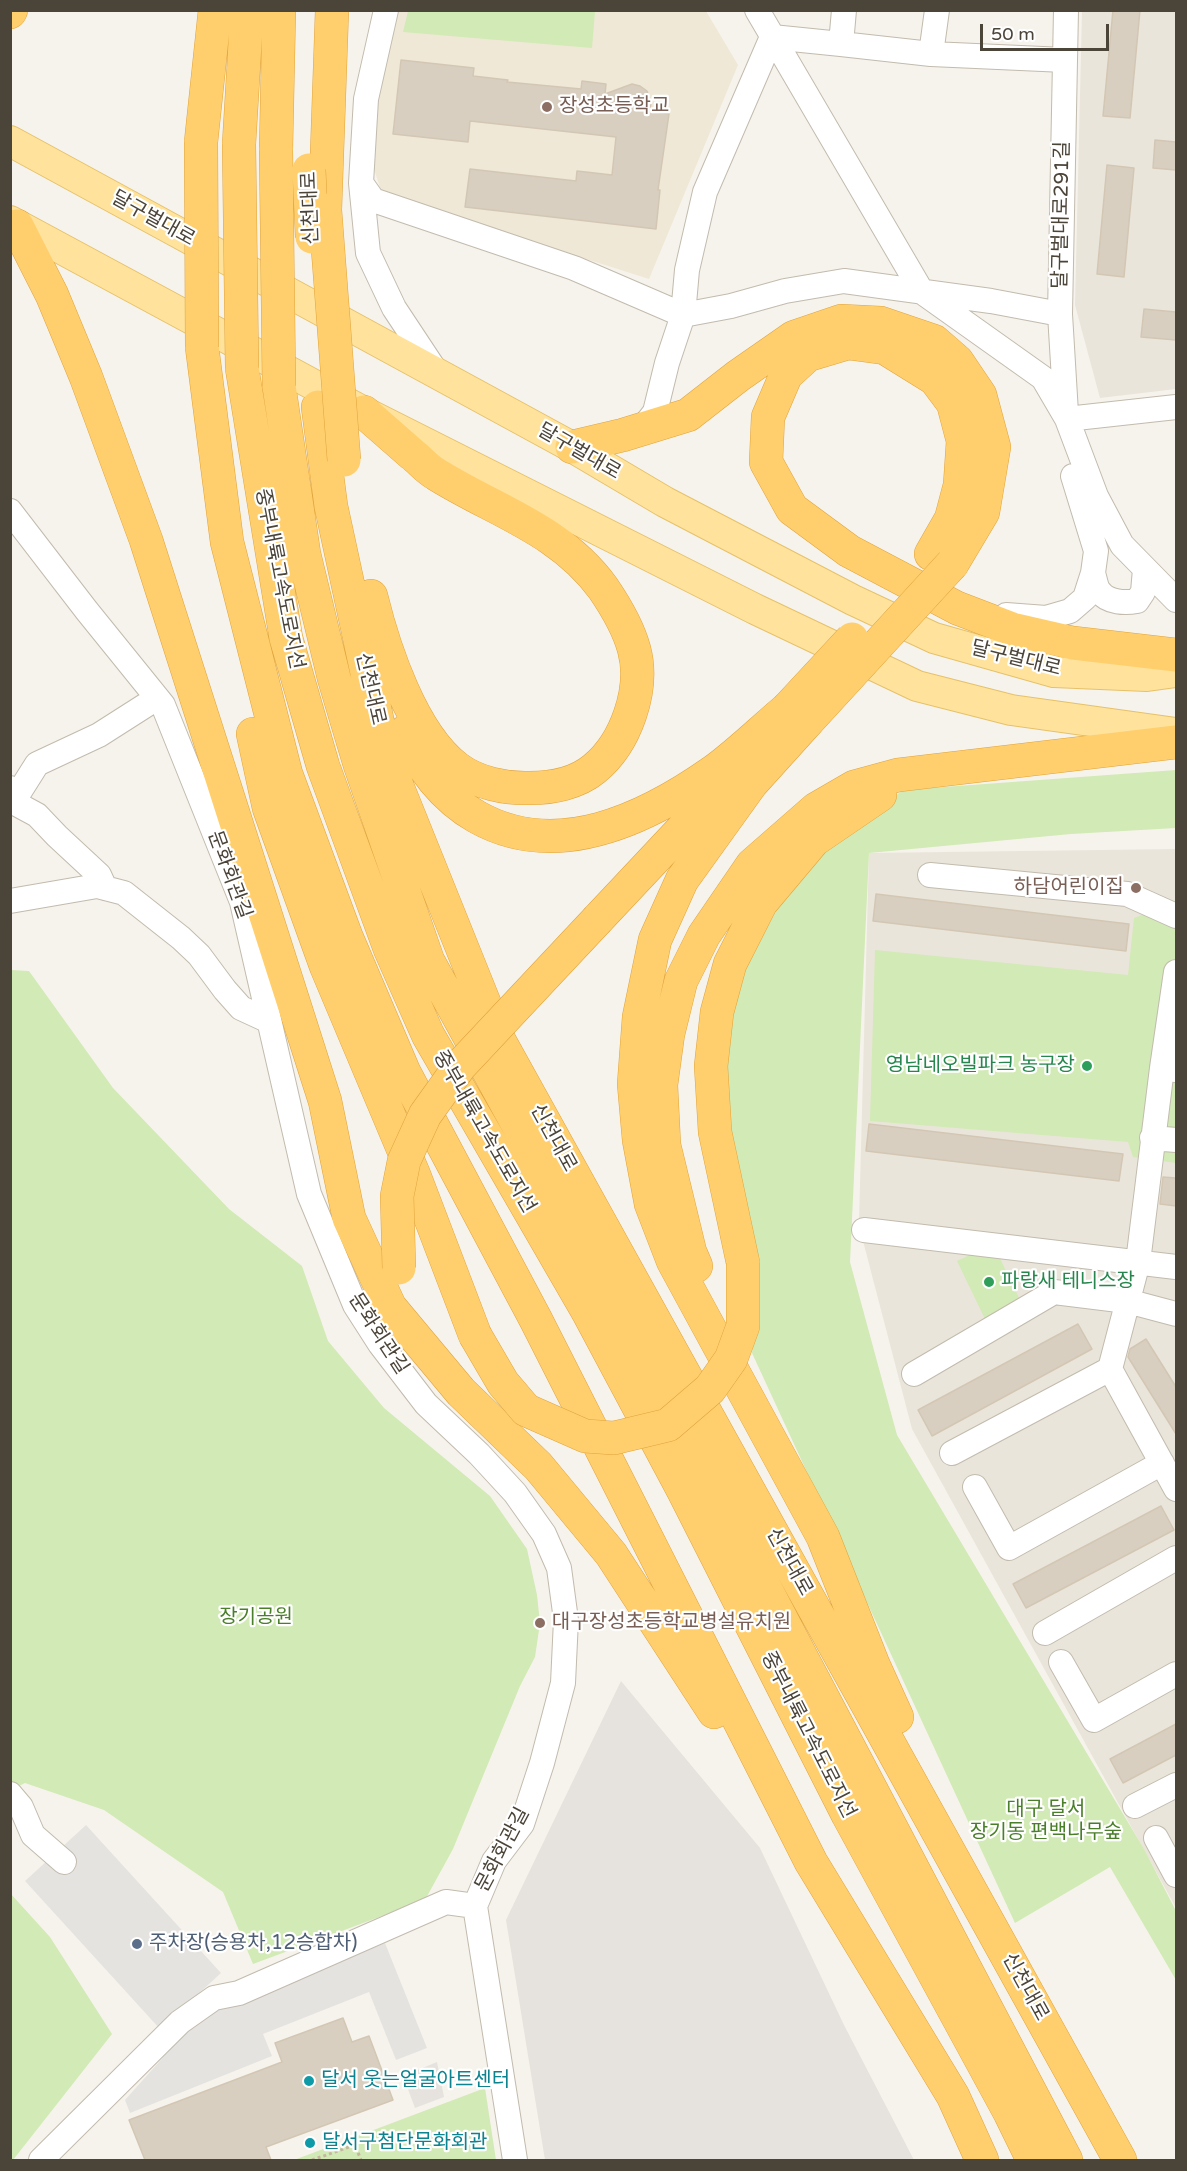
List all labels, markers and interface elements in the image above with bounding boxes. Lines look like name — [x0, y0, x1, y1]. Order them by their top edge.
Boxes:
scale bar — [983, 12, 1112, 50]
text: 50 m — [991, 23, 1035, 45]
place label: 장성초등학교 — [559, 95, 669, 119]
marker: 장성초등학교 — [540, 100, 554, 114]
street label: 달구벌대로291길 — [1049, 141, 1075, 289]
street label: 신천대로 — [298, 171, 324, 245]
street label: 달구벌대로 — [107, 186, 199, 252]
street label: 달구벌대로 — [533, 419, 625, 485]
street label: 중부내륙고속도로지선 — [250, 486, 308, 672]
street label: 달구벌대로 — [968, 636, 1064, 682]
street label: 신천대로 — [350, 650, 390, 728]
street label: 문화회관길 — [202, 828, 256, 922]
place label: 하담어린이집 — [1014, 876, 1124, 900]
marker: 하담어린이집 — [1129, 881, 1143, 895]
street label: 중부내륙고속도로지선 — [428, 1046, 540, 1218]
place label: 영남네오빌파크 농구장 — [886, 1054, 1075, 1078]
marker: 영남네오빌파크 농구장 — [1080, 1059, 1094, 1073]
street label: 신천대로 — [525, 1100, 581, 1176]
place label: 파랑새 테니스장 — [1001, 1270, 1135, 1294]
marker: 파랑새 테니스장 — [982, 1275, 996, 1289]
street label: 문화회관길 — [343, 1289, 413, 1379]
street label: 신천대로 — [761, 1524, 817, 1600]
park label: 장기공원 — [219, 1606, 293, 1630]
place label: 대구장성초등학교병설유치원 — [552, 1611, 791, 1635]
marker: 대구장성초등학교병설유치원 — [533, 1616, 547, 1630]
street label: 중부내륙고속도로지선 — [756, 1648, 860, 1822]
park label: 대구 달서 장기동 편백나무숲 — [970, 1798, 1122, 1845]
street label: 문화회관길 — [471, 1804, 535, 1896]
place label: 주차장(승용차,12승합차) — [149, 1932, 357, 1956]
marker: 주차장(승용차,12승합차) — [130, 1937, 144, 1951]
street label: 신천대로 — [997, 1949, 1053, 2025]
place label: 달서 웃는얼굴아트센터 — [321, 2069, 510, 2093]
marker: 달서 웃는얼굴아트센터 — [302, 2074, 316, 2088]
place label: 달서구첨단문화회관 — [322, 2131, 488, 2155]
marker: 달서구첨단문화회관 — [303, 2136, 317, 2150]

